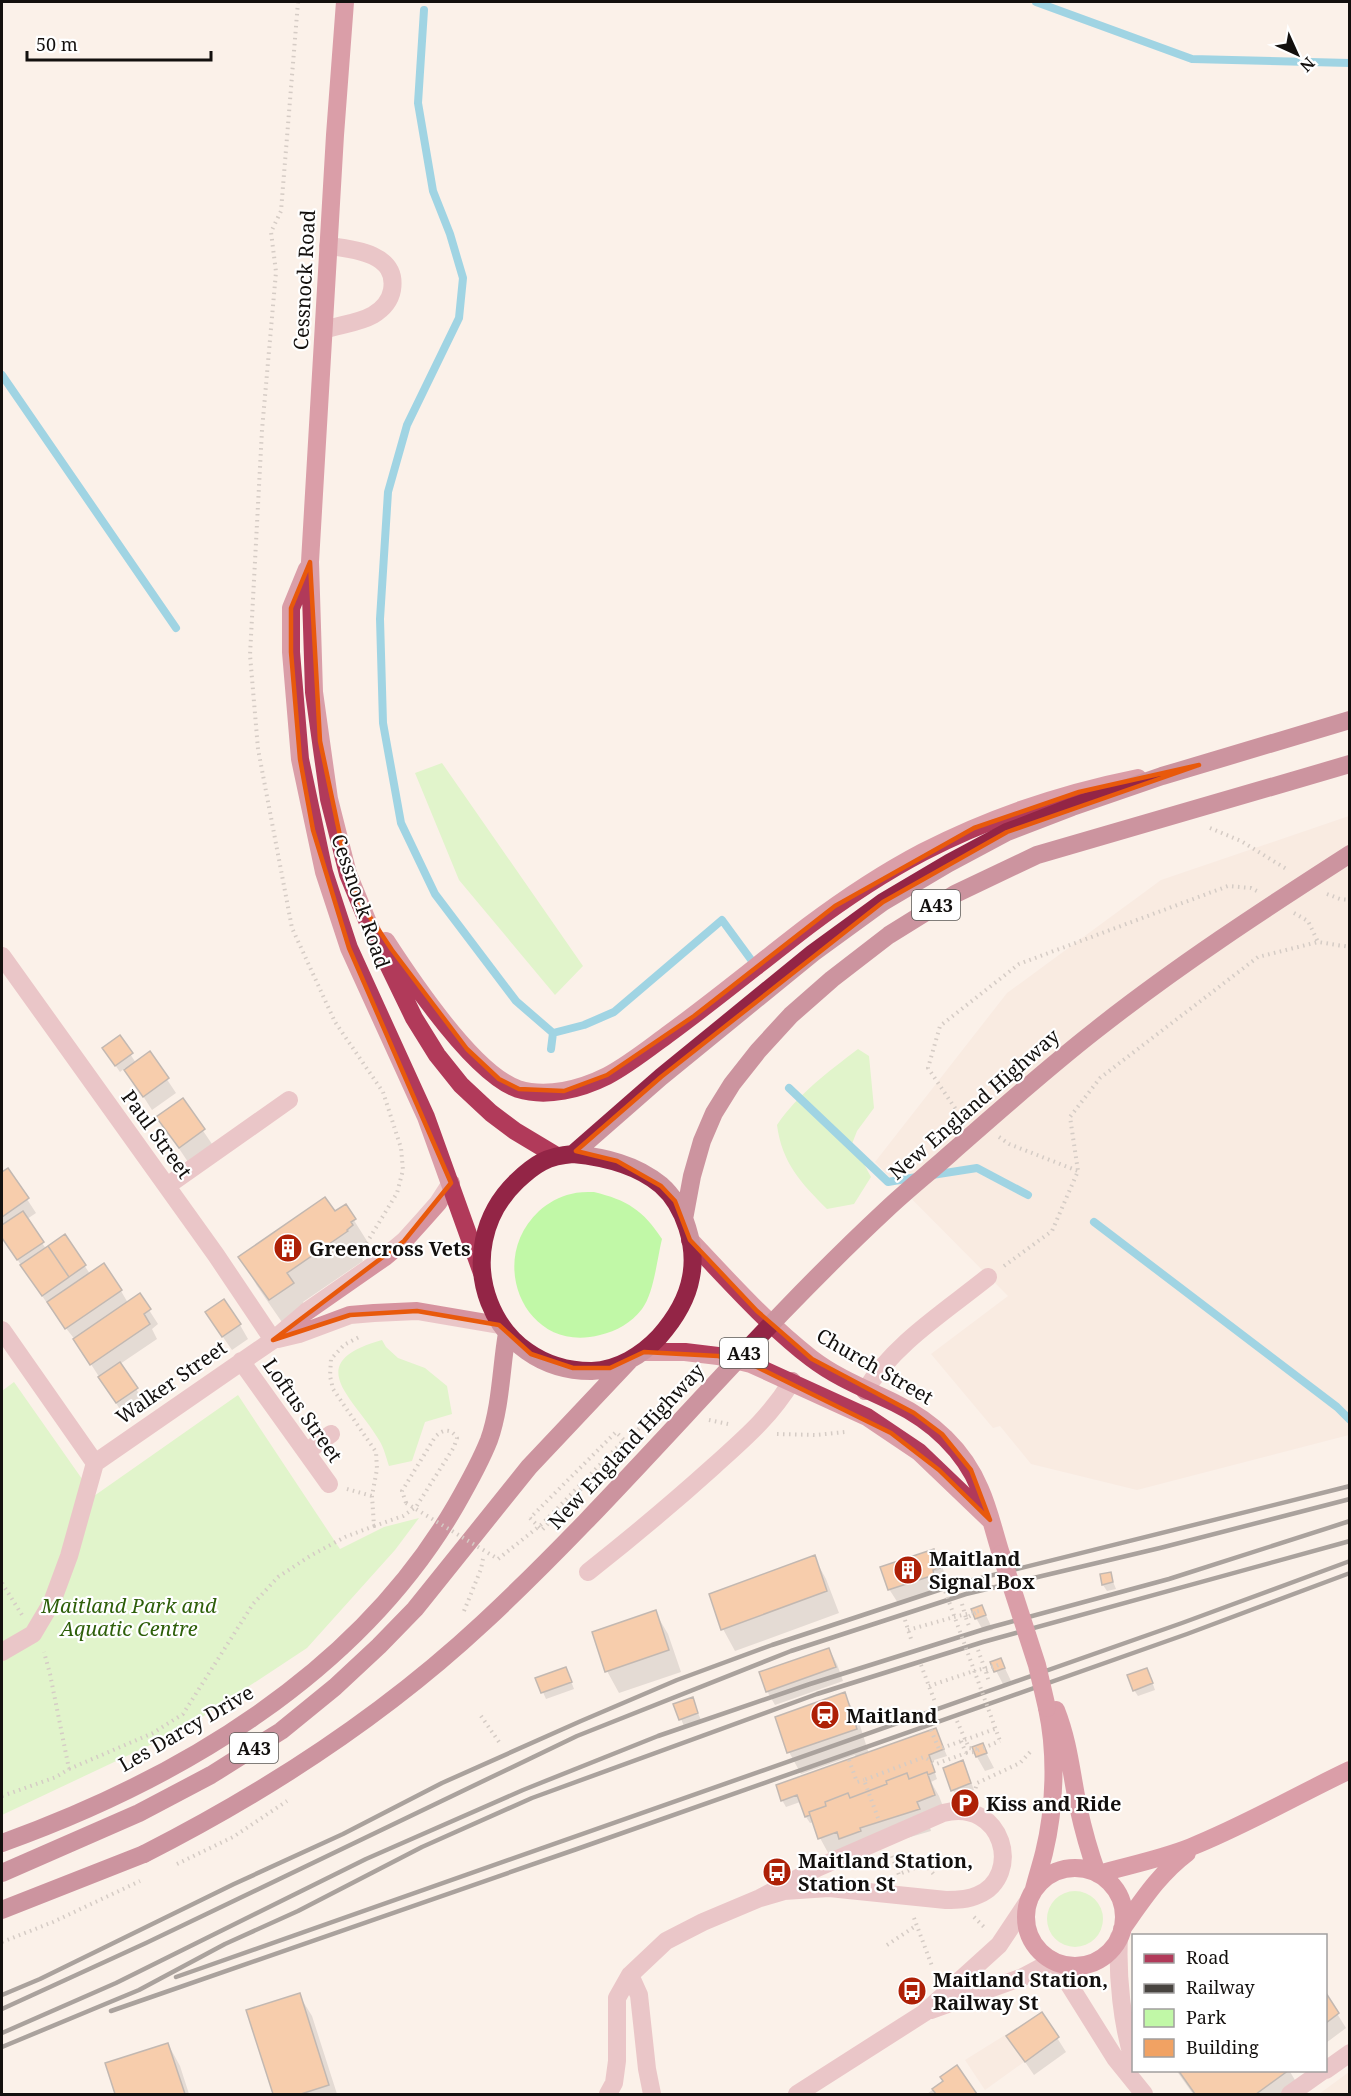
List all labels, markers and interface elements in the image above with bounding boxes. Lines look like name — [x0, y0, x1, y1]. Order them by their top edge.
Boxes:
scale bar — [27, 24, 212, 62]
north arrow — [1267, 24, 1327, 84]
text: 50 m — [36, 32, 78, 56]
text: N — [1295, 52, 1320, 77]
street label: Cessnock Road — [287, 209, 321, 351]
street label: Cessnock Road — [325, 830, 397, 972]
road number: A43 — [912, 890, 960, 920]
street label: New England Highway — [883, 1022, 1065, 1186]
street label: Paul Street — [116, 1084, 198, 1184]
building icon: Greencross Vets — [272, 1232, 304, 1264]
place label: Greencross Vets — [309, 1235, 471, 1262]
street label: Church Street — [812, 1322, 938, 1410]
street label: Walker Street — [110, 1334, 232, 1430]
road number: A43 — [720, 1338, 768, 1368]
street label: Loftus Street — [257, 1353, 349, 1467]
street label: New England Highway — [542, 1357, 711, 1535]
place label: Maitland Signal Box — [929, 1545, 1035, 1595]
building icon: Maitland Signal Box — [892, 1554, 924, 1586]
park label: Maitland Park and Aquatic Centre — [40, 1592, 217, 1642]
street label: Les Darcy Drive — [114, 1678, 258, 1778]
station icon: Maitland — [809, 1699, 841, 1731]
place label: Maitland — [846, 1702, 938, 1729]
road number: A43 — [230, 1733, 278, 1763]
parking icon: Kiss and Ride — [949, 1787, 981, 1819]
place label: Kiss and Ride — [986, 1790, 1121, 1817]
place label: Maitland Station, Station St — [798, 1847, 973, 1897]
bus stop icon: Maitland Station, Station St — [761, 1856, 793, 1888]
legend — [1132, 1934, 1327, 2072]
text: Road — [1186, 1945, 1229, 1969]
place label: Maitland Station, Railway St — [933, 1966, 1108, 2016]
bus stop icon: Maitland Station, Railway St — [896, 1975, 928, 2007]
text: Railway — [1186, 1975, 1256, 1999]
text: Park — [1186, 2005, 1226, 2029]
text: Building — [1186, 2035, 1259, 2059]

